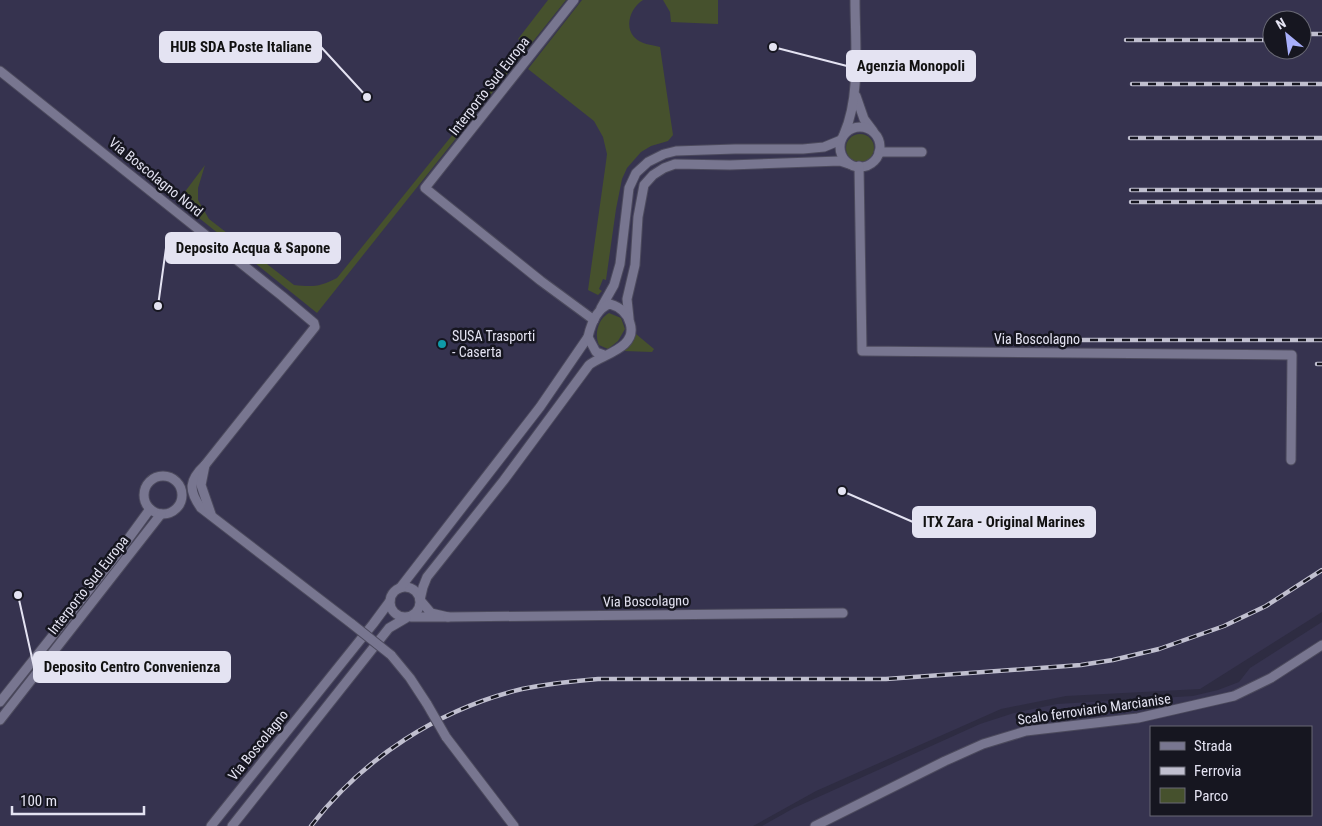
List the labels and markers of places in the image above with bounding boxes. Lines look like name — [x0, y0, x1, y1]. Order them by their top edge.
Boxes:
callout: HUB SDA Poste Italiane — [160, 32, 321, 62]
callout: Agenzia Monopoli — [847, 51, 975, 81]
callout: Deposito Acqua & Sapone — [166, 233, 340, 263]
place label: SUSA Trasporti - Caserta — [452, 328, 535, 360]
marker: SUSA Trasporti - Caserta — [436, 338, 448, 350]
callout: ITX Zara - Original Marines — [913, 507, 1095, 537]
callout: Deposito Centro Convenienza — [34, 652, 230, 682]

